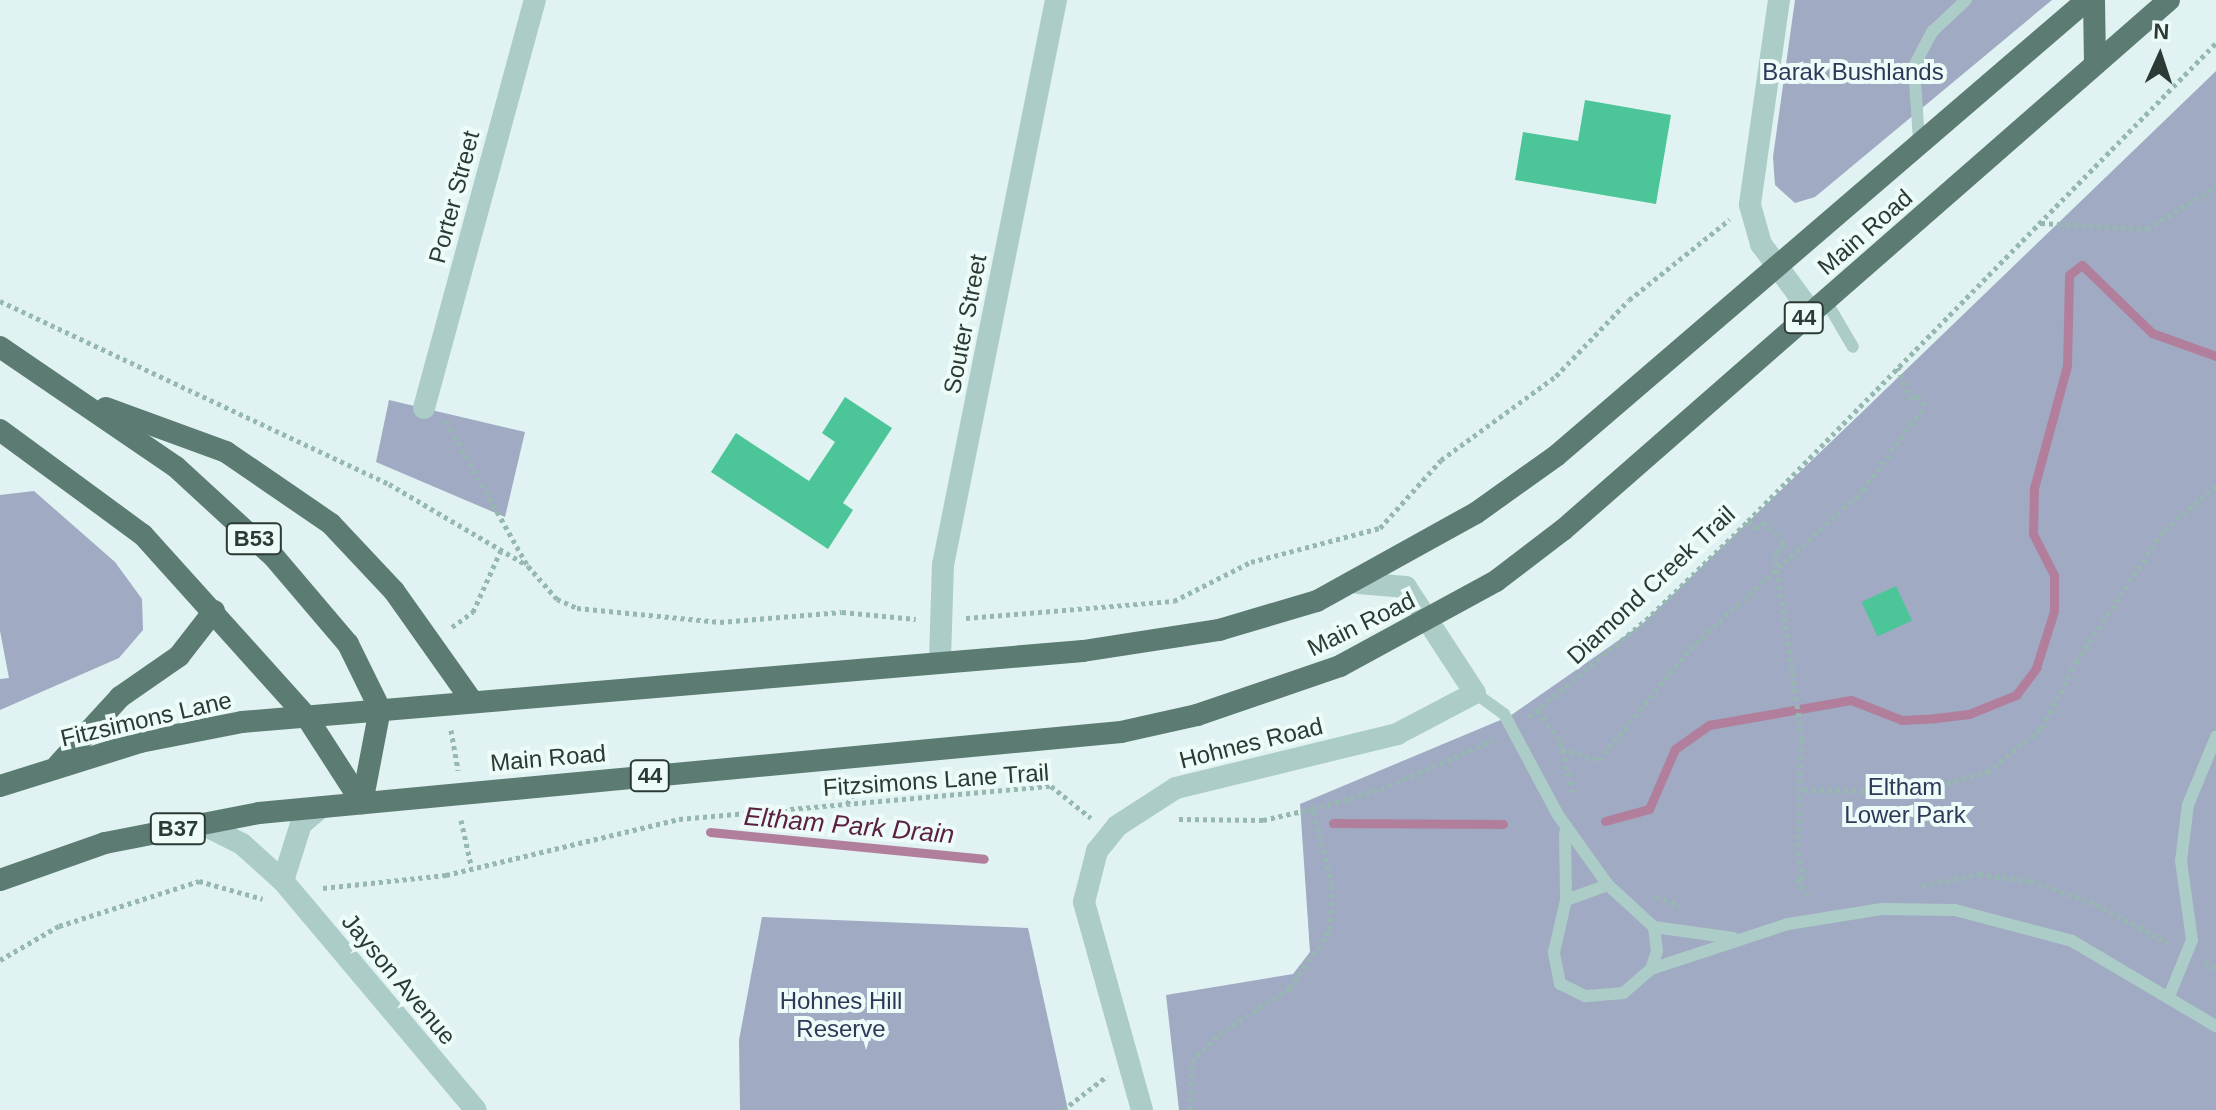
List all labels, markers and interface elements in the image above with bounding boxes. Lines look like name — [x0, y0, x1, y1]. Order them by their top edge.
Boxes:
north arrow — [2120, 16, 2200, 96]
text: N — [2153, 19, 2170, 44]
park label: Barak Bushlands — [1762, 58, 1944, 86]
street label: Porter Street — [422, 128, 486, 266]
street label: Main Road — [1812, 183, 1918, 281]
street label: Souter Street — [937, 252, 993, 396]
road number: 44 — [1782, 300, 1826, 336]
street label: Diamond Creek Trail — [1561, 500, 1741, 670]
road number: B53 — [224, 521, 284, 557]
street label: Main Road — [1303, 586, 1419, 662]
street label: Fitzsimons Lane — [58, 685, 234, 753]
street label: Hohnes Road — [1176, 711, 1326, 775]
street label: Main Road — [489, 739, 607, 777]
road number: 44 — [628, 758, 672, 794]
street label: Fitzsimons Lane Trail — [822, 758, 1050, 802]
park label: Eltham Lower Park — [1844, 773, 1966, 829]
water label: Eltham Park Drain — [743, 801, 955, 851]
road number: B37 — [148, 811, 208, 847]
street label: Jayson Avenue — [335, 907, 463, 1051]
park label: Hohnes Hill Reserve — [780, 987, 902, 1043]

